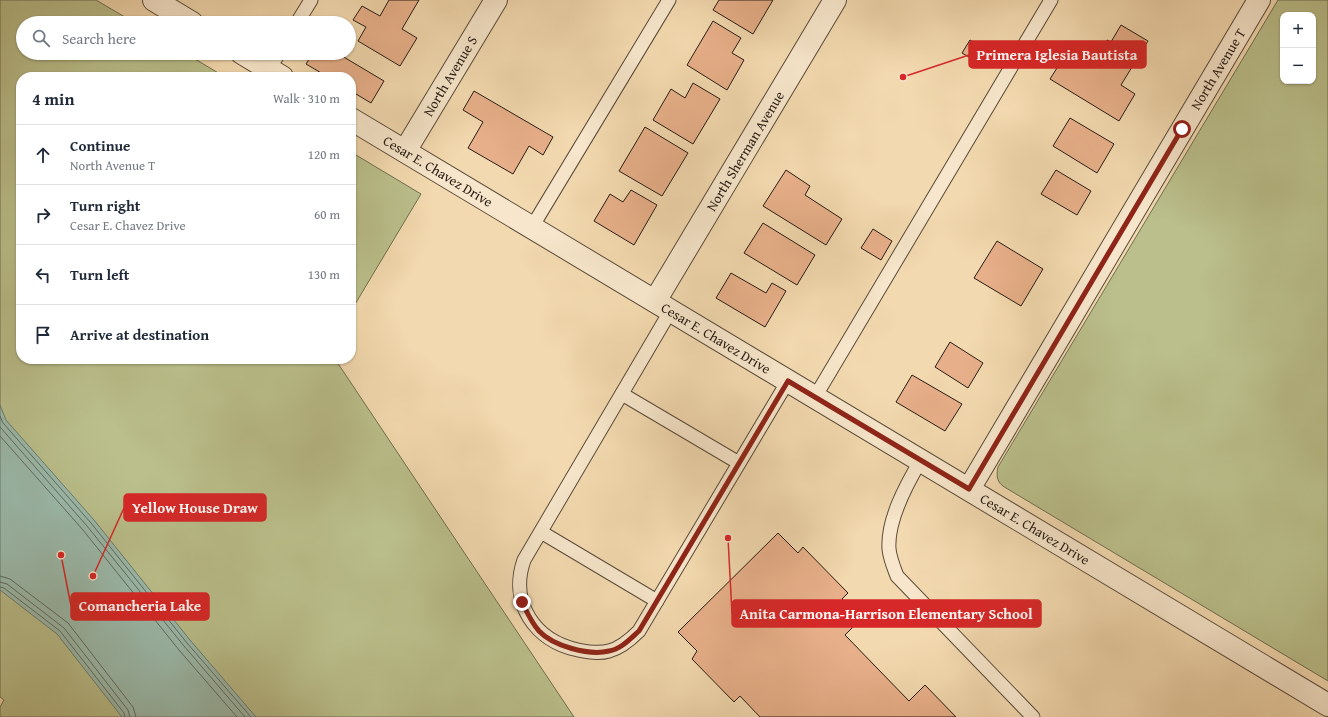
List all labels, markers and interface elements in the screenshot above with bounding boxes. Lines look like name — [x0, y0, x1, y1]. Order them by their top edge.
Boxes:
map controls — [1280, 12, 1316, 84]
button: + — [1280, 12, 1316, 48]
search box — [16, 16, 356, 60]
street label: North Avenue T — [1186, 24, 1250, 114]
icon: search — [30, 27, 52, 49]
text: Search here — [62, 28, 136, 49]
street label: North Avenue S — [418, 32, 482, 120]
callout: Primera Iglesia Bautista — [969, 41, 1146, 68]
text: Primera Iglesia Bautista — [976, 44, 1138, 65]
button: − — [1280, 48, 1316, 84]
text: 4 min — [32, 86, 74, 111]
street label: North Sherman Avenue — [701, 87, 789, 215]
text: Walk · 310 m — [273, 89, 340, 108]
route start — [1173, 120, 1191, 138]
street label: Cesar E. Chavez Drive — [380, 130, 497, 212]
text: Continue — [70, 135, 131, 156]
icon: ahead — [32, 144, 54, 166]
text: 120 m — [308, 145, 340, 164]
text: North Avenue T — [70, 156, 155, 175]
text: Turn right — [70, 195, 141, 216]
icon: right — [32, 204, 54, 226]
text: 60 m — [314, 205, 340, 224]
text: Cesar E. Chavez Drive — [70, 216, 186, 235]
icon: left — [32, 264, 54, 286]
text: Turn left — [70, 264, 129, 285]
text: 130 m — [308, 265, 340, 284]
street label: Cesar E. Chavez Drive — [658, 297, 775, 379]
icon: arrive — [32, 324, 54, 346]
text: Arrive at destination — [70, 324, 209, 345]
street label: Cesar E. Chavez Drive — [977, 488, 1094, 570]
callout: Yellow House Draw — [124, 494, 266, 521]
text: Yellow House Draw — [132, 497, 258, 518]
callout: Comancheria Lake — [71, 593, 209, 620]
route end — [513, 593, 531, 611]
text: Comancheria Lake — [79, 595, 201, 616]
callout: Anita Carmona-Harrison Elementary School — [732, 600, 1041, 627]
text: Anita Carmona-Harrison Elementary School — [739, 603, 1033, 624]

